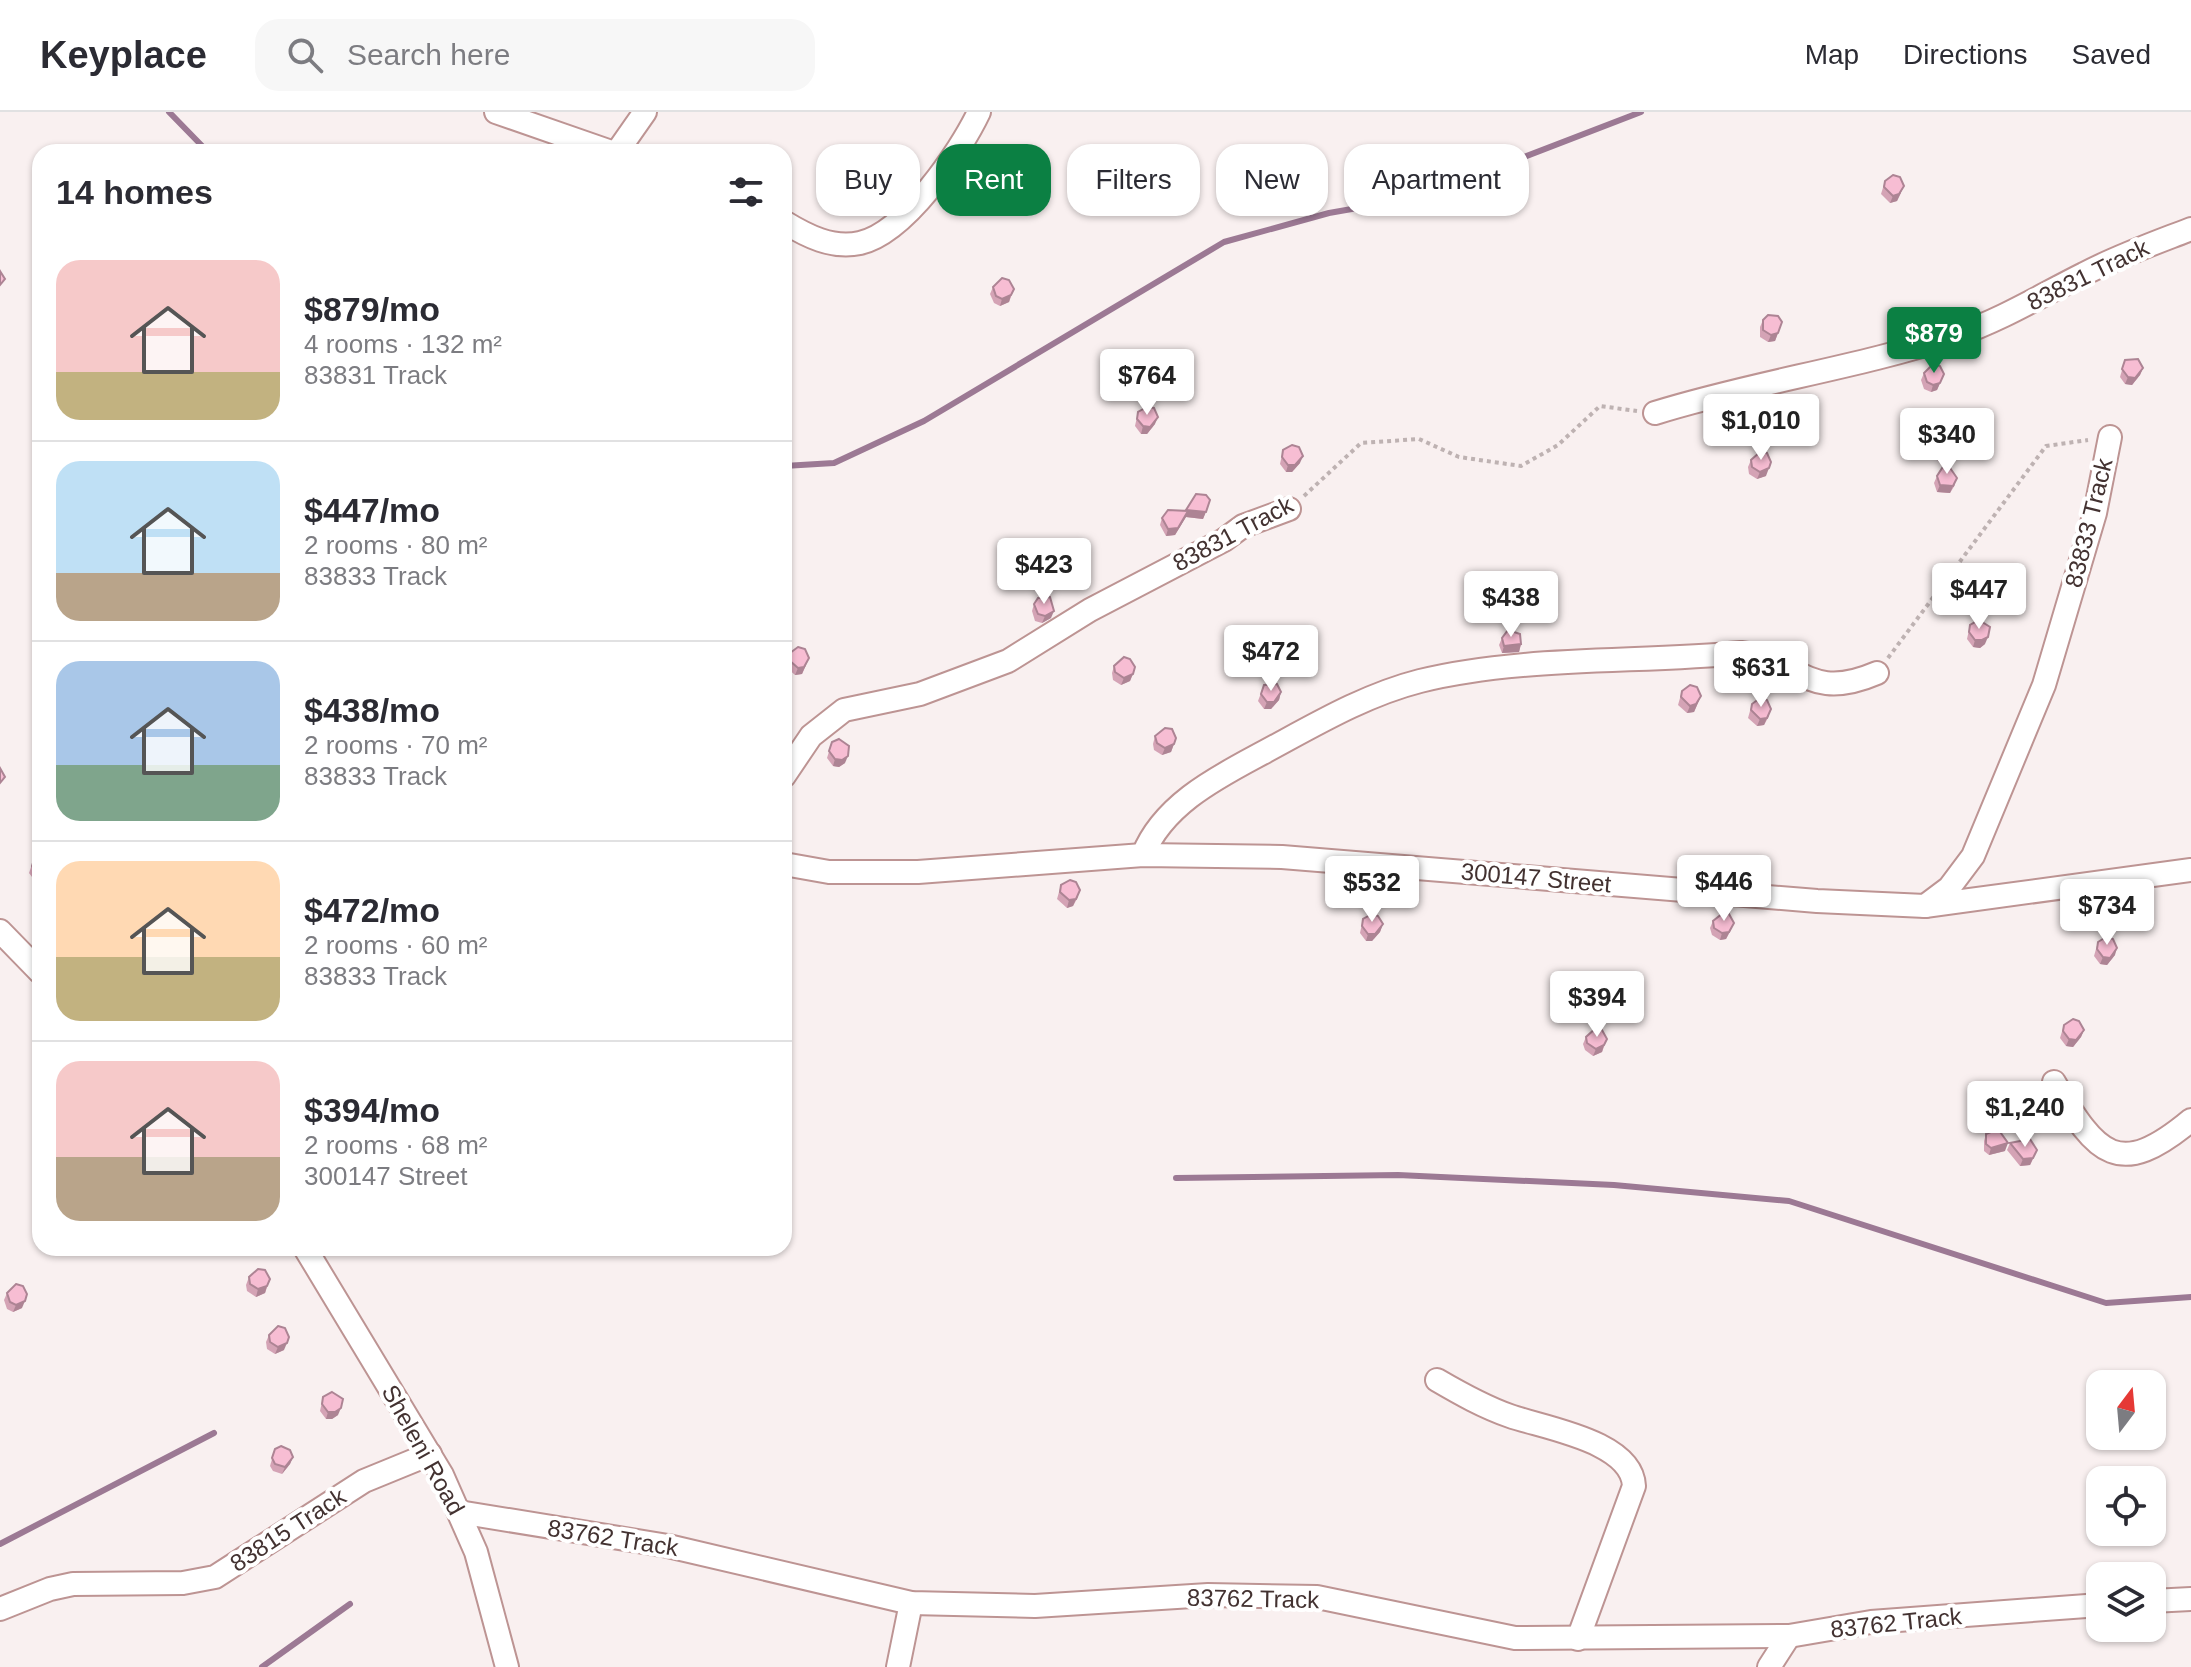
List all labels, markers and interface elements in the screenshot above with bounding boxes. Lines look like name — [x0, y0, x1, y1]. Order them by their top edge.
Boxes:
search box — [255, 19, 815, 91]
icon: search — [283, 33, 327, 77]
text: Keyplace — [40, 34, 207, 76]
text: Search here — [347, 38, 510, 71]
text: Map — [1805, 39, 1859, 70]
text: Directions — [1903, 39, 2028, 70]
text: Saved — [2072, 39, 2151, 70]
chip: Buy — [816, 144, 920, 216]
chip: Rent — [936, 144, 1051, 216]
chip: Filters — [1067, 144, 1200, 216]
chip: New — [1216, 144, 1328, 216]
chip: Apartment — [1344, 144, 1529, 216]
icon: filters — [724, 170, 768, 214]
text: 14 homes — [56, 173, 213, 211]
street label: 83831 Track — [2023, 233, 2154, 316]
text: $879/mo — [304, 290, 440, 328]
icon: home — [120, 292, 216, 388]
pin: $879 — [1887, 307, 1981, 375]
text: $879 — [1905, 318, 1963, 348]
text: 4 rooms · 132 m² — [304, 329, 502, 359]
pin: $764 — [1100, 349, 1194, 417]
text: 83831 Track — [304, 360, 447, 390]
text: $764 — [1118, 360, 1176, 390]
pin: $1,010 — [1696, 394, 1826, 462]
text: $1,010 — [1721, 405, 1801, 435]
pin: $340 — [1900, 408, 1994, 476]
text: $340 — [1918, 419, 1976, 449]
street label: 83833 Track — [2059, 455, 2118, 590]
street label: 83831 Track — [1168, 490, 1298, 576]
text: $447/mo — [304, 491, 440, 529]
icon: home — [120, 493, 216, 589]
text: 2 rooms · 80 m² — [304, 530, 488, 560]
pin: $423 — [997, 538, 1091, 606]
text: $423 — [1015, 549, 1073, 579]
text: 83833 Track — [304, 561, 447, 591]
pin: $447 — [1932, 563, 2026, 631]
pin: $438 — [1464, 571, 1558, 639]
text: $447 — [1950, 574, 2008, 604]
text: $438 — [1482, 582, 1540, 612]
pin: $472 — [1224, 625, 1318, 693]
text: $472 — [1242, 636, 1300, 666]
pin: $631 — [1714, 641, 1808, 709]
text: $631 — [1732, 652, 1790, 682]
text: $438/mo — [304, 691, 440, 729]
icon: home — [120, 693, 216, 789]
text: 2 rooms · 70 m² — [304, 730, 488, 760]
text: 83833 Track — [304, 761, 447, 791]
pin: $446 — [1677, 855, 1771, 923]
pin: $532 — [1325, 856, 1419, 924]
street label: 300147 Street — [1460, 857, 1613, 898]
text: $446 — [1695, 866, 1753, 896]
text: $532 — [1343, 867, 1401, 897]
pin: $734 — [2060, 879, 2154, 947]
text: $734 — [2078, 890, 2136, 920]
text: $472/mo — [304, 891, 440, 929]
icon: home — [120, 893, 216, 989]
text: 2 rooms · 60 m² — [304, 930, 488, 960]
text: 83833 Track — [304, 961, 447, 991]
pin: $394 — [1550, 971, 1644, 1039]
text: $394 — [1568, 982, 1626, 1012]
pin: $1,240 — [1960, 1081, 2090, 1149]
text: $394/mo — [304, 1091, 440, 1129]
text: $1,240 — [1985, 1092, 2065, 1122]
icon: home — [120, 1093, 216, 1189]
text: 2 rooms · 68 m² — [304, 1130, 488, 1160]
text: 300147 Street — [304, 1161, 467, 1191]
north arrow — [2086, 1370, 2166, 1450]
map controls — [2086, 1370, 2166, 1642]
street label: Sheleni Road — [377, 1380, 470, 1519]
button: locate — [2086, 1466, 2166, 1546]
street label: 83815 Track — [225, 1482, 351, 1577]
street label: 83762 Track — [546, 1514, 681, 1561]
button: layers — [2086, 1562, 2166, 1642]
street label: 83762 Track — [1187, 1584, 1320, 1613]
street label: 83762 Track — [1829, 1602, 1964, 1643]

